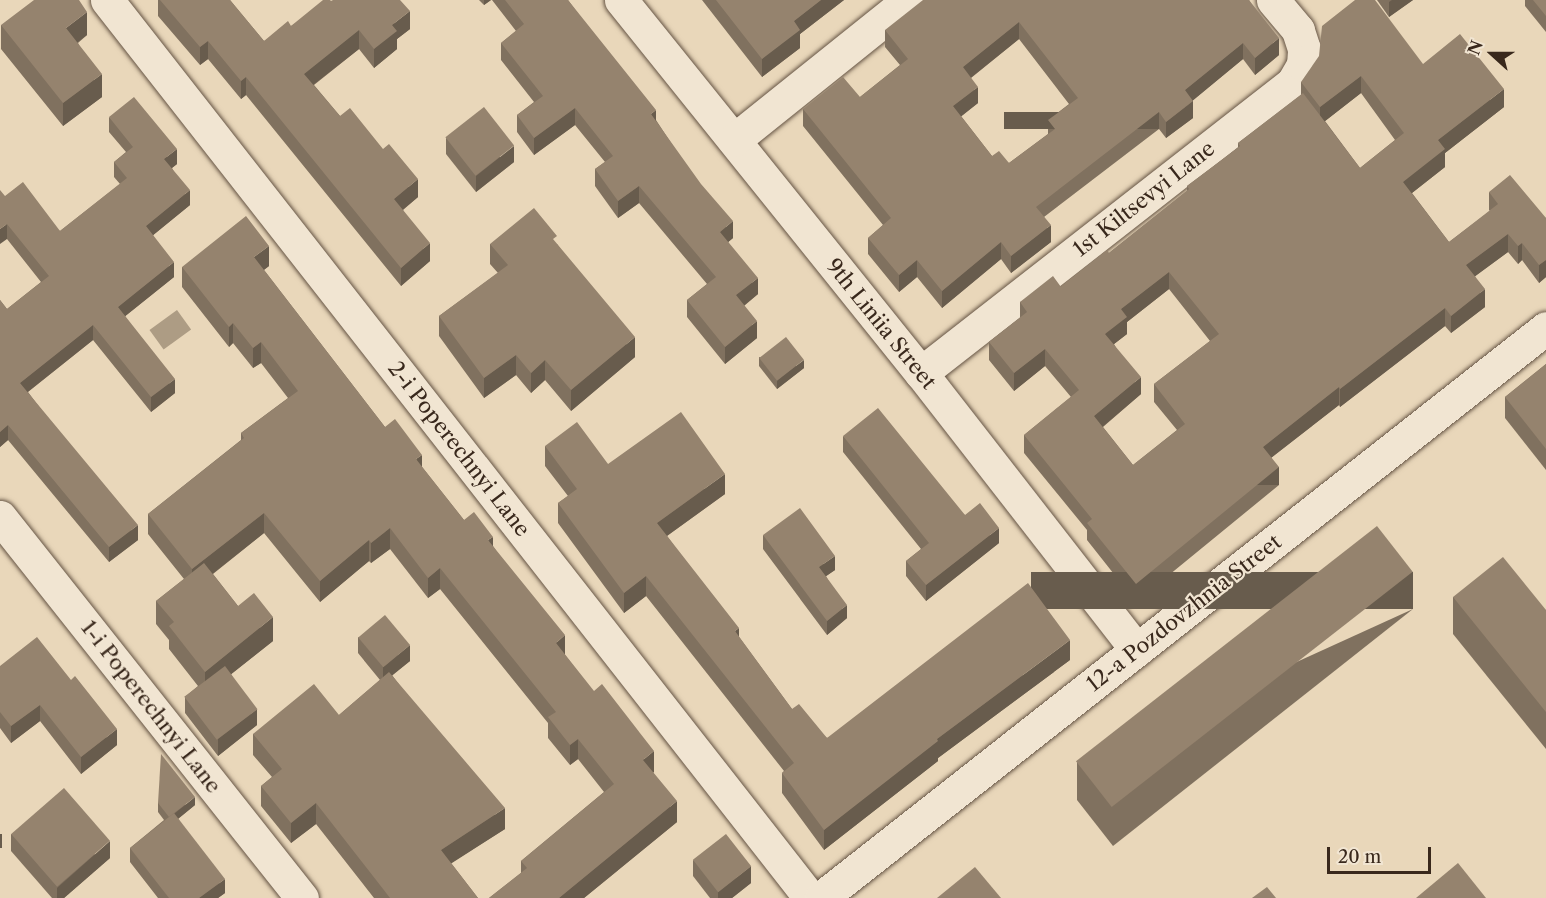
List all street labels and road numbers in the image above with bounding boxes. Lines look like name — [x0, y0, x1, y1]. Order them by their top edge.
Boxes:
street label: 1st Kiltsevyi Lane — [1068, 136, 1220, 262]
street label: 9th Liniia Street — [821, 254, 941, 394]
street label: 2-i Poperechnyi Lane — [383, 356, 535, 542]
street label: 12-a Pozdovzhnia Street — [1082, 529, 1286, 697]
street label: 1-i Poperechnyi Lane — [76, 616, 226, 798]

